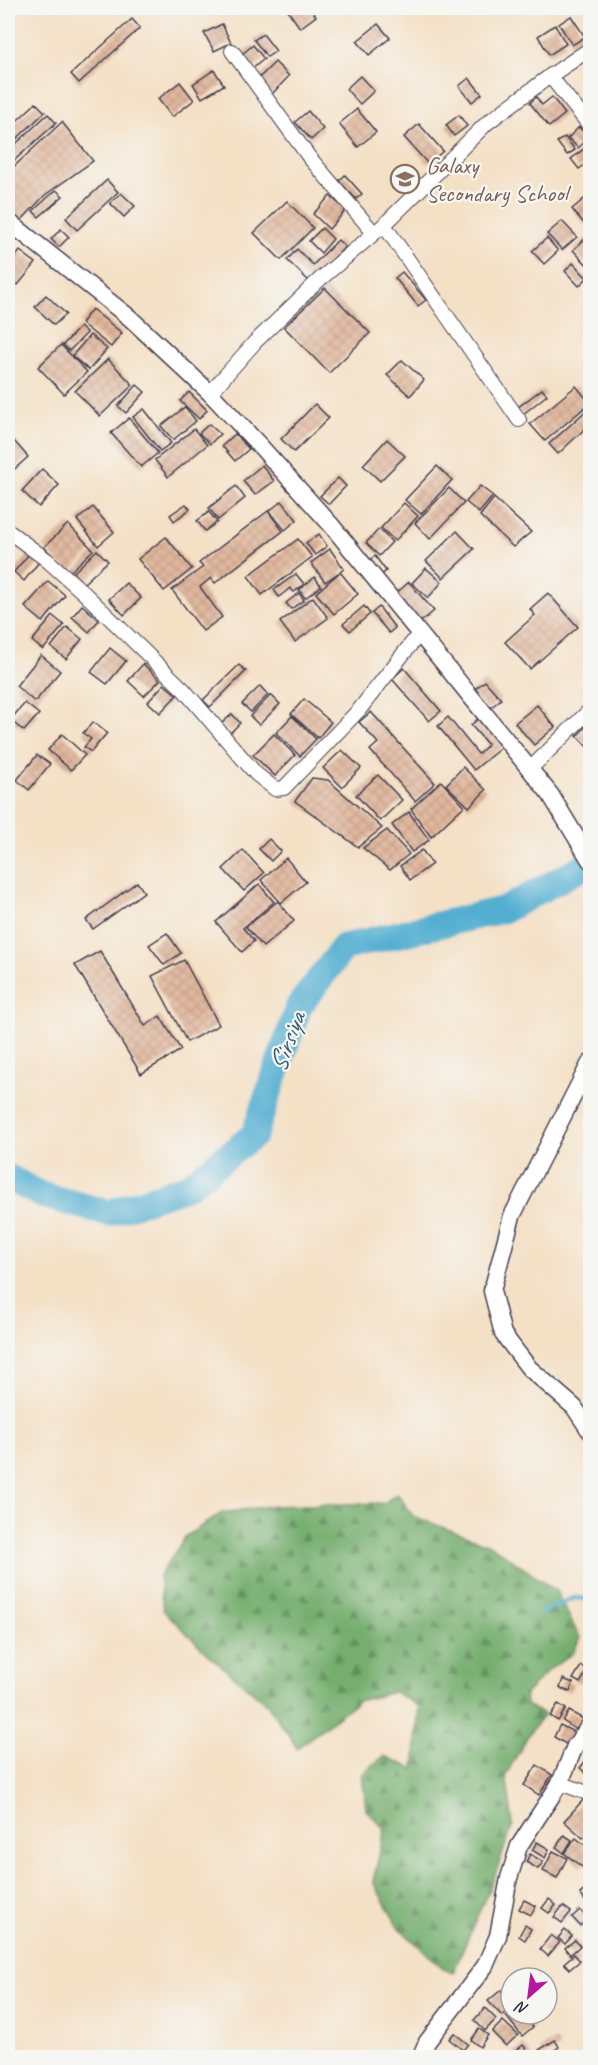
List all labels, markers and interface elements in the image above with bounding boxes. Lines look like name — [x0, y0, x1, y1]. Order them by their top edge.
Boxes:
place label: Galaxy Secondary School — [426, 150, 571, 208]
school or university icon: Galaxy Secondary School — [389, 163, 421, 195]
water label: Sirsiya — [261, 1005, 314, 1076]
north arrow — [499, 1966, 559, 2026]
text: N — [511, 1996, 531, 2020]

